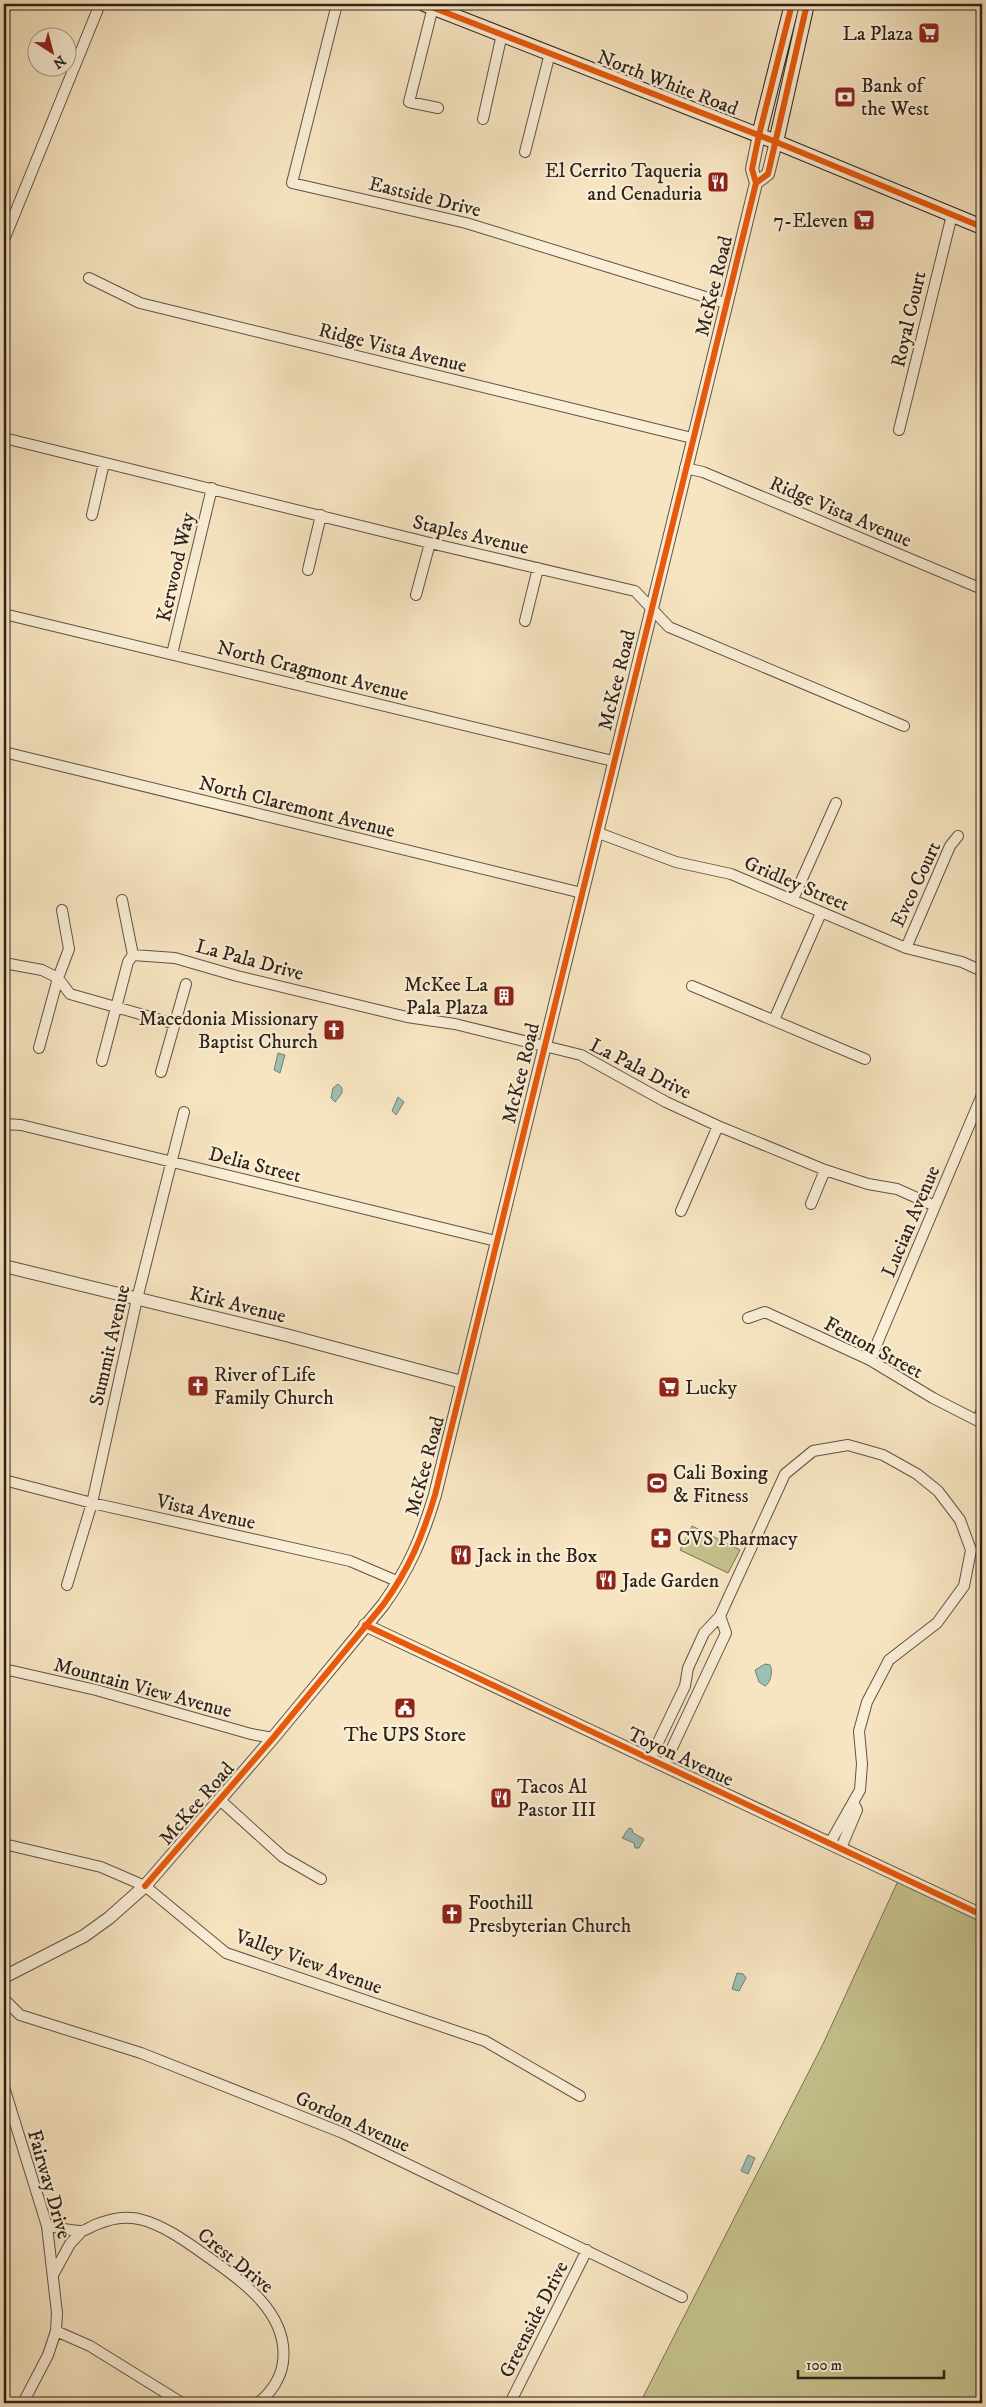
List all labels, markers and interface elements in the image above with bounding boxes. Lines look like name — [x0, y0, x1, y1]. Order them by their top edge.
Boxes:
supermarket icon: La Plaza — [917, 21, 941, 45]
place label: La Plaza — [843, 22, 914, 47]
north arrow — [28, 28, 78, 78]
street label: North White Road — [593, 45, 742, 122]
text: N — [49, 51, 69, 73]
place label: Bank of the West — [861, 74, 929, 122]
bank icon: Bank of the West — [833, 85, 857, 109]
place label: El Cerrito Taqueria and Cenaduria — [545, 159, 702, 207]
restaurant icon: El Cerrito Taqueria and Cenaduria — [706, 170, 730, 194]
street label: Eastside Drive — [366, 171, 483, 223]
supermarket icon: 7-Eleven — [852, 208, 876, 232]
place label: 7-Eleven — [773, 209, 849, 234]
street label: McKee Road — [690, 234, 739, 339]
street label: Royal Court — [886, 269, 933, 370]
street label: Ridge Vista Avenue — [316, 318, 469, 379]
street label: Ridge Vista Avenue — [766, 471, 915, 554]
street label: Kerwood Way — [152, 510, 201, 624]
street label: Staples Avenue — [410, 510, 531, 561]
street label: McKee Road — [593, 628, 642, 733]
street label: North Cragmont Avenue — [214, 636, 411, 707]
street label: North Claremont Avenue — [196, 771, 397, 844]
street label: Evco Court — [886, 838, 947, 931]
street label: Gridley Street — [740, 851, 853, 918]
street label: La Pala Drive — [193, 934, 306, 987]
place label: McKee La Pala Plaza — [404, 973, 489, 1021]
building icon: McKee La Pala Plaza — [492, 984, 516, 1008]
place label: Macedonia Missionary Baptist Church — [139, 1007, 319, 1055]
church icon: Macedonia Missionary Baptist Church — [322, 1018, 346, 1042]
street label: McKee Road — [497, 1021, 546, 1126]
street label: La Pala Drive — [585, 1033, 695, 1106]
street label: Delia Street — [206, 1142, 303, 1189]
street label: Lucian Avenue — [877, 1162, 946, 1281]
street label: Kirk Avenue — [187, 1281, 288, 1329]
street label: Summit Avenue — [84, 1282, 137, 1408]
street label: Fenton Street — [819, 1312, 927, 1385]
place label: River of Life Family Church — [214, 1363, 334, 1411]
church icon: River of Life Family Church — [186, 1374, 210, 1398]
supermarket icon: Lucky — [657, 1375, 681, 1399]
place label: Lucky — [685, 1376, 738, 1401]
street label: McKee Road — [400, 1414, 451, 1519]
place label: Cali Boxing & Fitness — [673, 1461, 768, 1509]
sports icon: Cali Boxing & Fitness — [645, 1471, 669, 1495]
street label: Vista Avenue — [153, 1489, 258, 1536]
pharmacy icon: CVS Pharmacy — [649, 1526, 673, 1550]
place label: CVS Pharmacy — [677, 1527, 798, 1552]
restaurant icon: Jack in the Box — [449, 1543, 473, 1567]
place label: Jack in the Box — [475, 1544, 598, 1569]
restaurant icon: Jade Garden — [594, 1568, 618, 1592]
place label: Jade Garden — [620, 1569, 720, 1594]
street label: Mountain View Avenue — [51, 1653, 234, 1724]
public building icon: The UPS Store — [393, 1696, 417, 1720]
street label: Toyon Avenue — [623, 1722, 737, 1793]
place label: The UPS Store — [344, 1723, 466, 1748]
street label: McKee Road — [154, 1757, 240, 1851]
place label: Tacos Al Pastor III — [517, 1775, 596, 1823]
restaurant icon: Tacos Al Pastor III — [489, 1786, 513, 1810]
place label: Foothill Presbyterian Church — [468, 1891, 632, 1939]
church icon: Foothill Presbyterian Church — [440, 1902, 464, 1926]
street label: Valley View Avenue — [231, 1924, 385, 2001]
street label: Gordon Avenue — [291, 2086, 414, 2159]
street label: Fairway Drive — [21, 2127, 76, 2242]
street label: Crest Drive — [192, 2223, 278, 2299]
street label: Greenside Drive — [494, 2257, 574, 2382]
scale bar — [798, 2347, 945, 2379]
text: 100 m — [806, 2356, 842, 2375]

